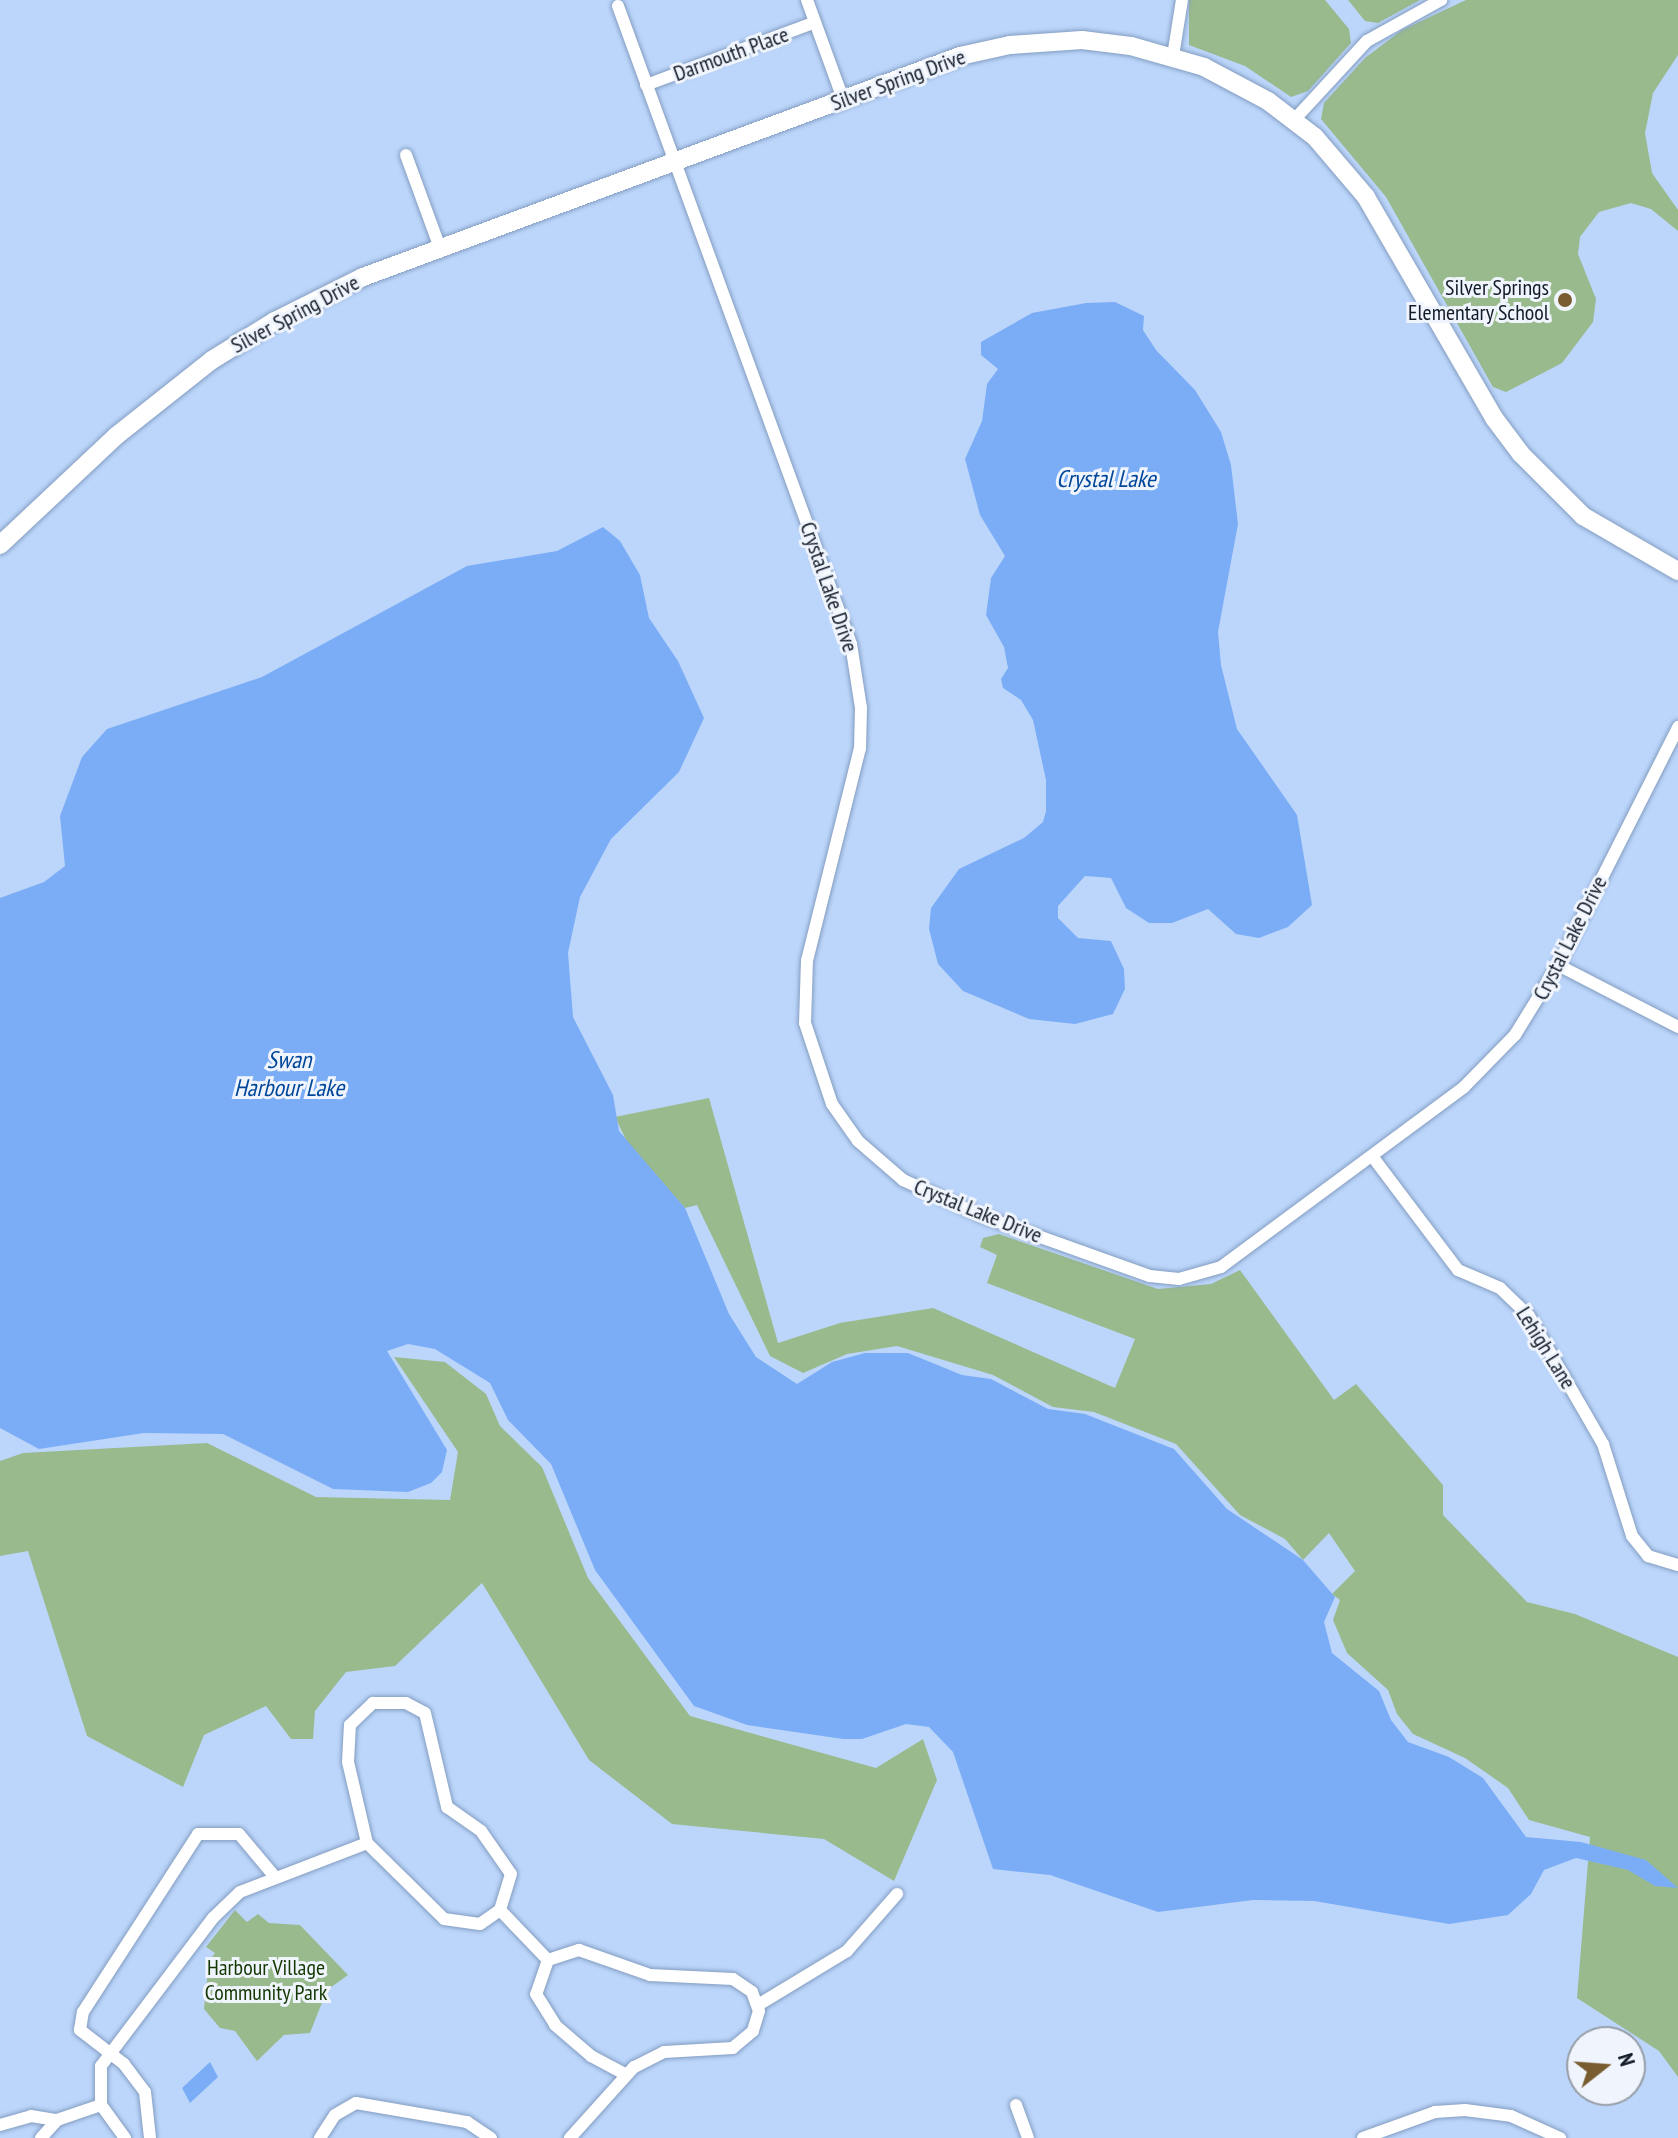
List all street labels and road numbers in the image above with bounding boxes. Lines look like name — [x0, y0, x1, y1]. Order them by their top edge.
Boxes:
street label: Darmouth Place — [670, 21, 792, 87]
street label: Silver Spring Drive — [827, 43, 969, 117]
street label: Silver Spring Drive — [226, 269, 364, 359]
street label: Crystal Lake Drive — [794, 518, 864, 656]
street label: Crystal Lake Drive — [1527, 871, 1613, 1005]
street label: Crystal Lake Drive — [910, 1173, 1046, 1249]
street label: Lehigh Lane — [1510, 1302, 1582, 1394]

